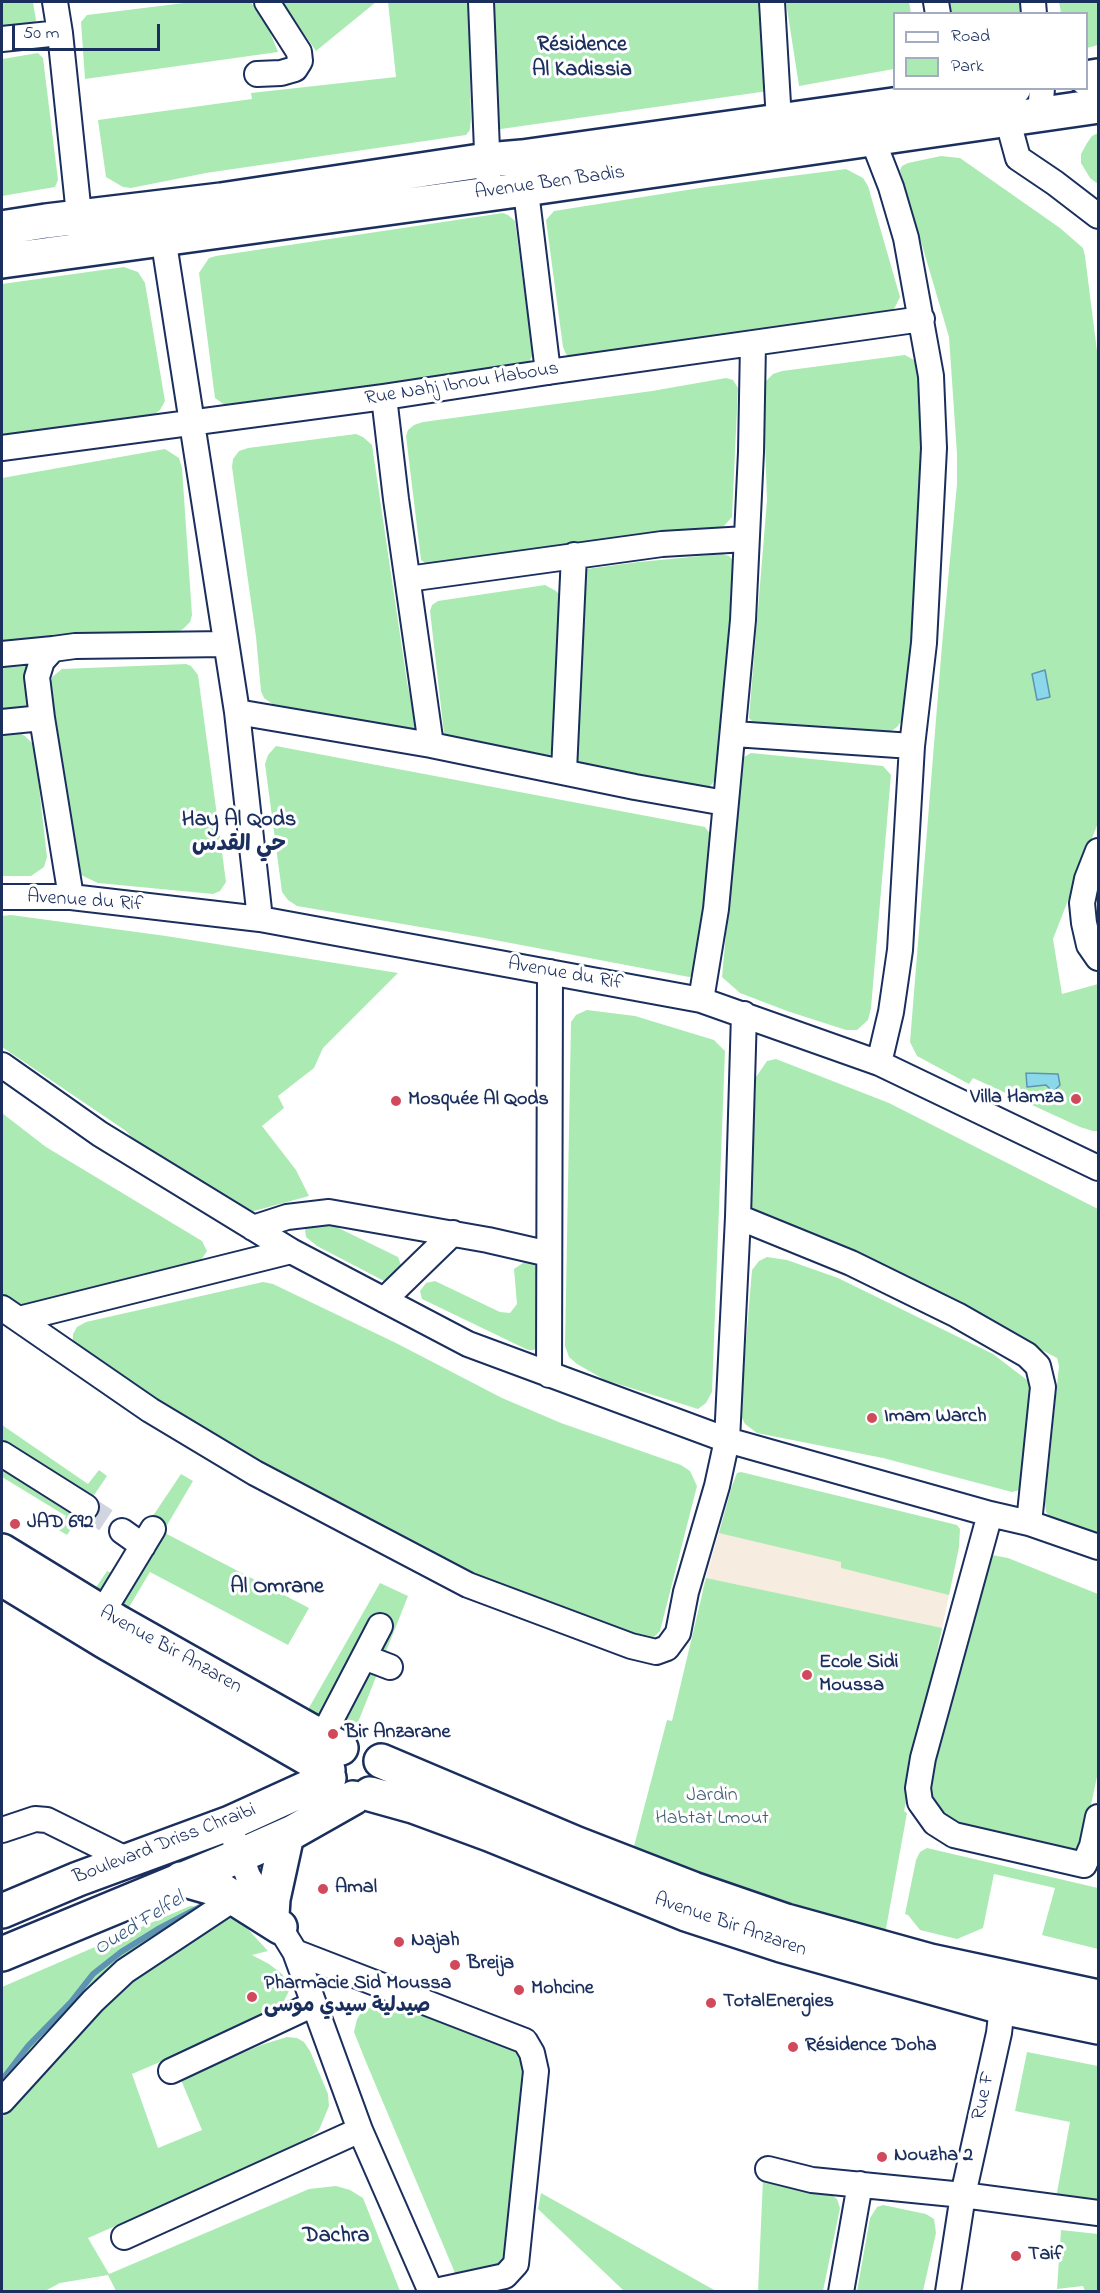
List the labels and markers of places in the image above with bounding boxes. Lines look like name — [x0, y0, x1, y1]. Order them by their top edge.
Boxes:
place label: Villa Hamza — [970, 1087, 1064, 1111]
place label: Mosquée Al Qods — [408, 1089, 549, 1113]
marker: Villa Hamza — [1069, 1092, 1083, 1106]
marker: Mosquée Al Qods — [389, 1094, 403, 1108]
place label: Imam Warch — [884, 1406, 986, 1430]
marker: Imam Warch — [865, 1411, 879, 1425]
place label: JAD 692 — [27, 1512, 94, 1536]
marker: JAD 692 — [8, 1517, 22, 1531]
place label: Ecole Sidi Moussa — [819, 1652, 898, 1699]
marker: Ecole Sidi Moussa — [800, 1668, 814, 1682]
place label: Bir Anzarane — [345, 1722, 450, 1746]
marker: Bir Anzarane — [326, 1727, 340, 1741]
place label: Amal — [335, 1877, 377, 1901]
marker: Amal — [316, 1882, 330, 1896]
place label: Najah — [411, 1930, 460, 1954]
marker: Najah — [392, 1935, 406, 1949]
place label: Breija — [467, 1953, 514, 1977]
marker: Breija — [448, 1958, 462, 1972]
place label: Pharmacie Sid Moussa صيدلية سيدي موسى — [264, 1973, 451, 2020]
place label: Mohcine — [531, 1978, 594, 2002]
marker: Mohcine — [512, 1983, 526, 1997]
marker: Pharmacie Sid Moussa صيدلية سيدي موسى — [245, 1990, 259, 2004]
place label: TotalEnergies — [723, 1991, 834, 2015]
marker: TotalEnergies — [704, 1996, 718, 2010]
place label: Résidence Doha — [805, 2035, 936, 2059]
marker: Résidence Doha — [786, 2040, 800, 2054]
place label: Nouzha 2 — [894, 2145, 973, 2169]
marker: Nouzha 2 — [875, 2150, 889, 2164]
place label: Taif — [1028, 2244, 1063, 2268]
marker: Taif — [1009, 2249, 1023, 2263]

